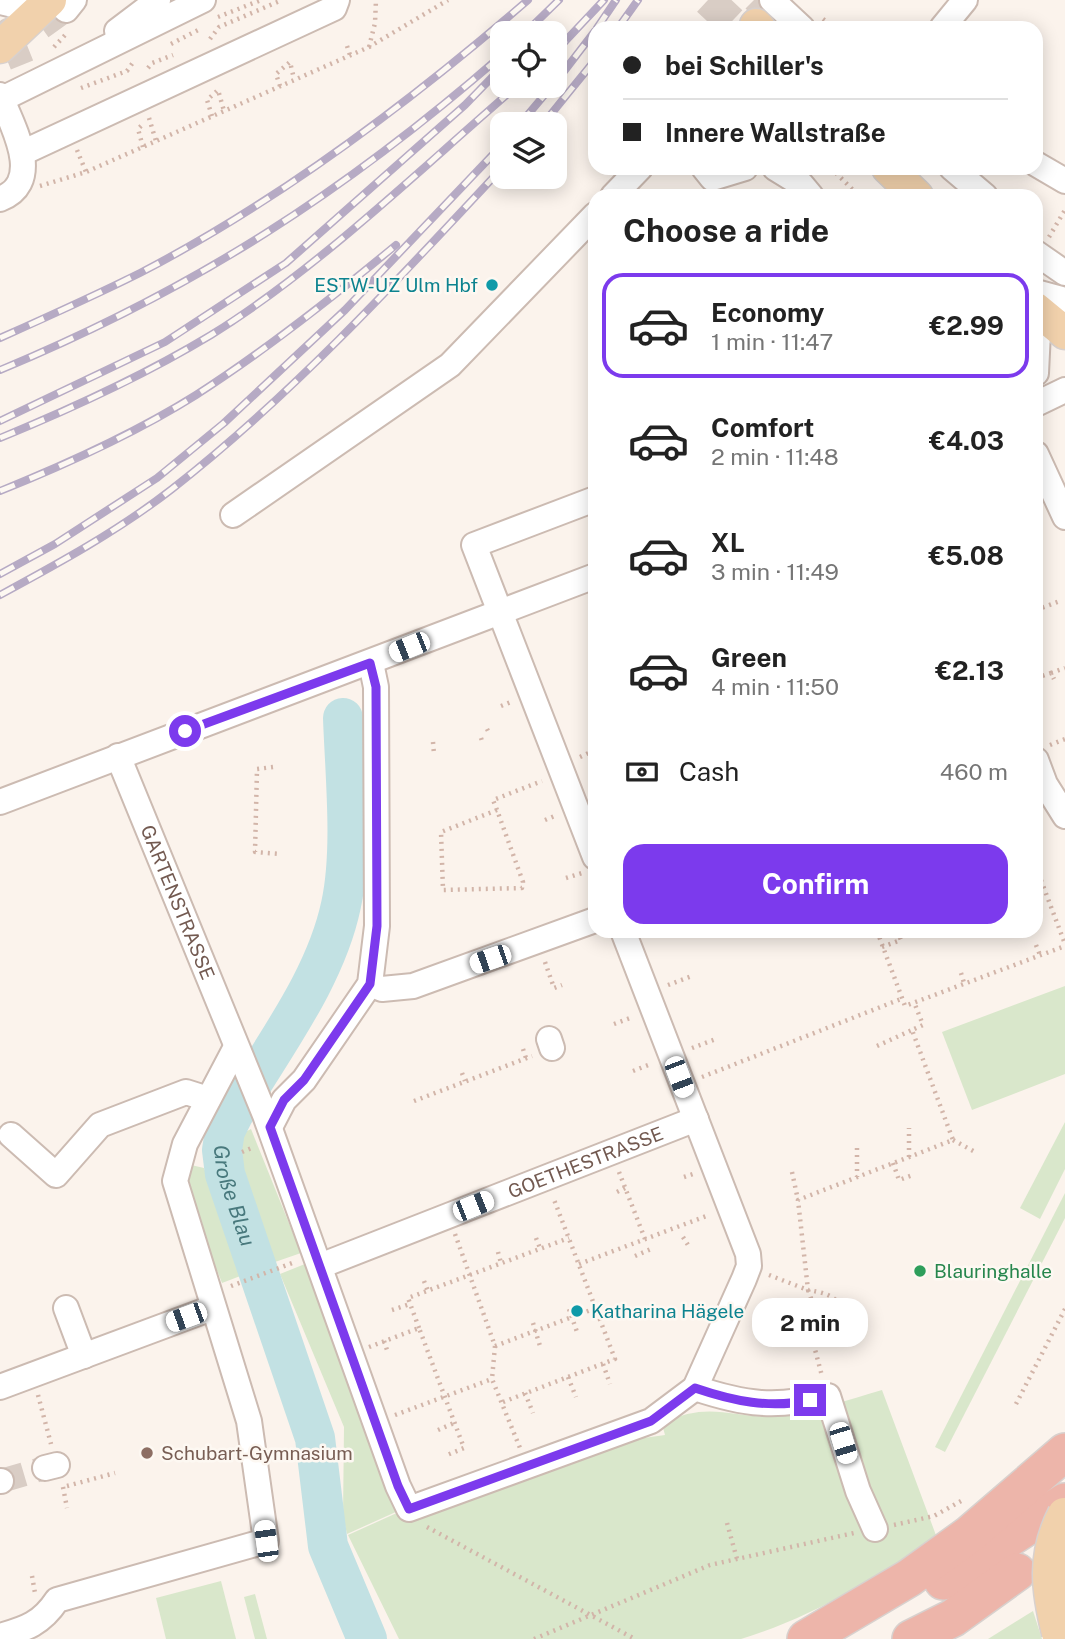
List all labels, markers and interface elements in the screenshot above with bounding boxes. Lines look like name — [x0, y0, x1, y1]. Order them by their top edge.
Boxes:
map controls — [490, 21, 567, 189]
button: locate — [490, 21, 567, 98]
text: bei Schiller's — [665, 50, 824, 81]
button: layers — [490, 112, 567, 189]
text: Innere Wallstraße — [665, 117, 886, 148]
text: Choose a ride — [623, 212, 829, 249]
place label: ESTW-UZ Ulm Hbf — [314, 274, 478, 296]
marker: ESTW-UZ Ulm Hbf — [484, 277, 500, 293]
icon: car — [627, 294, 690, 357]
text: Economy — [711, 297, 824, 328]
text: €2.99 — [929, 310, 1004, 341]
text: 1 min · 11:47 — [711, 328, 833, 355]
icon: car — [627, 409, 690, 472]
text: Comfort — [711, 412, 814, 443]
text: €4.03 — [929, 425, 1004, 456]
text: 2 min · 11:48 — [711, 443, 839, 470]
icon: car — [627, 524, 690, 587]
text: XL — [711, 527, 745, 558]
text: €5.08 — [928, 540, 1004, 571]
text: 3 min · 11:49 — [711, 558, 839, 585]
car — [386, 629, 433, 665]
icon: car — [627, 639, 690, 702]
text: Green — [711, 642, 787, 673]
text: €2.13 — [935, 655, 1004, 686]
text: 4 min · 11:50 — [711, 673, 839, 700]
route start — [169, 715, 201, 747]
icon: cash — [623, 753, 661, 791]
text: Cash — [679, 756, 739, 787]
text: 460 m — [940, 758, 1008, 785]
street label: GARTENSTRASSE — [136, 822, 219, 983]
button: Confirm — [623, 844, 1008, 924]
car — [467, 942, 514, 976]
car — [662, 1054, 697, 1100]
street label: GOETHESTRASSE — [505, 1122, 666, 1202]
water label: Große Blau — [209, 1143, 261, 1249]
car — [450, 1188, 497, 1224]
place label: Blauringhalle — [934, 1260, 1052, 1282]
marker: Blauringhalle — [912, 1263, 928, 1279]
callout: 2 min — [752, 1298, 868, 1348]
car — [163, 1300, 210, 1334]
place label: Katharina Hägele — [591, 1300, 744, 1322]
marker: Katharina Hägele — [569, 1303, 585, 1319]
text: 2 min — [780, 1309, 840, 1336]
route end — [794, 1384, 826, 1416]
car — [827, 1420, 860, 1466]
place label: Schubart-Gymnasium — [161, 1442, 353, 1464]
marker: Schubart-Gymnasium — [139, 1445, 155, 1461]
car — [253, 1519, 280, 1563]

